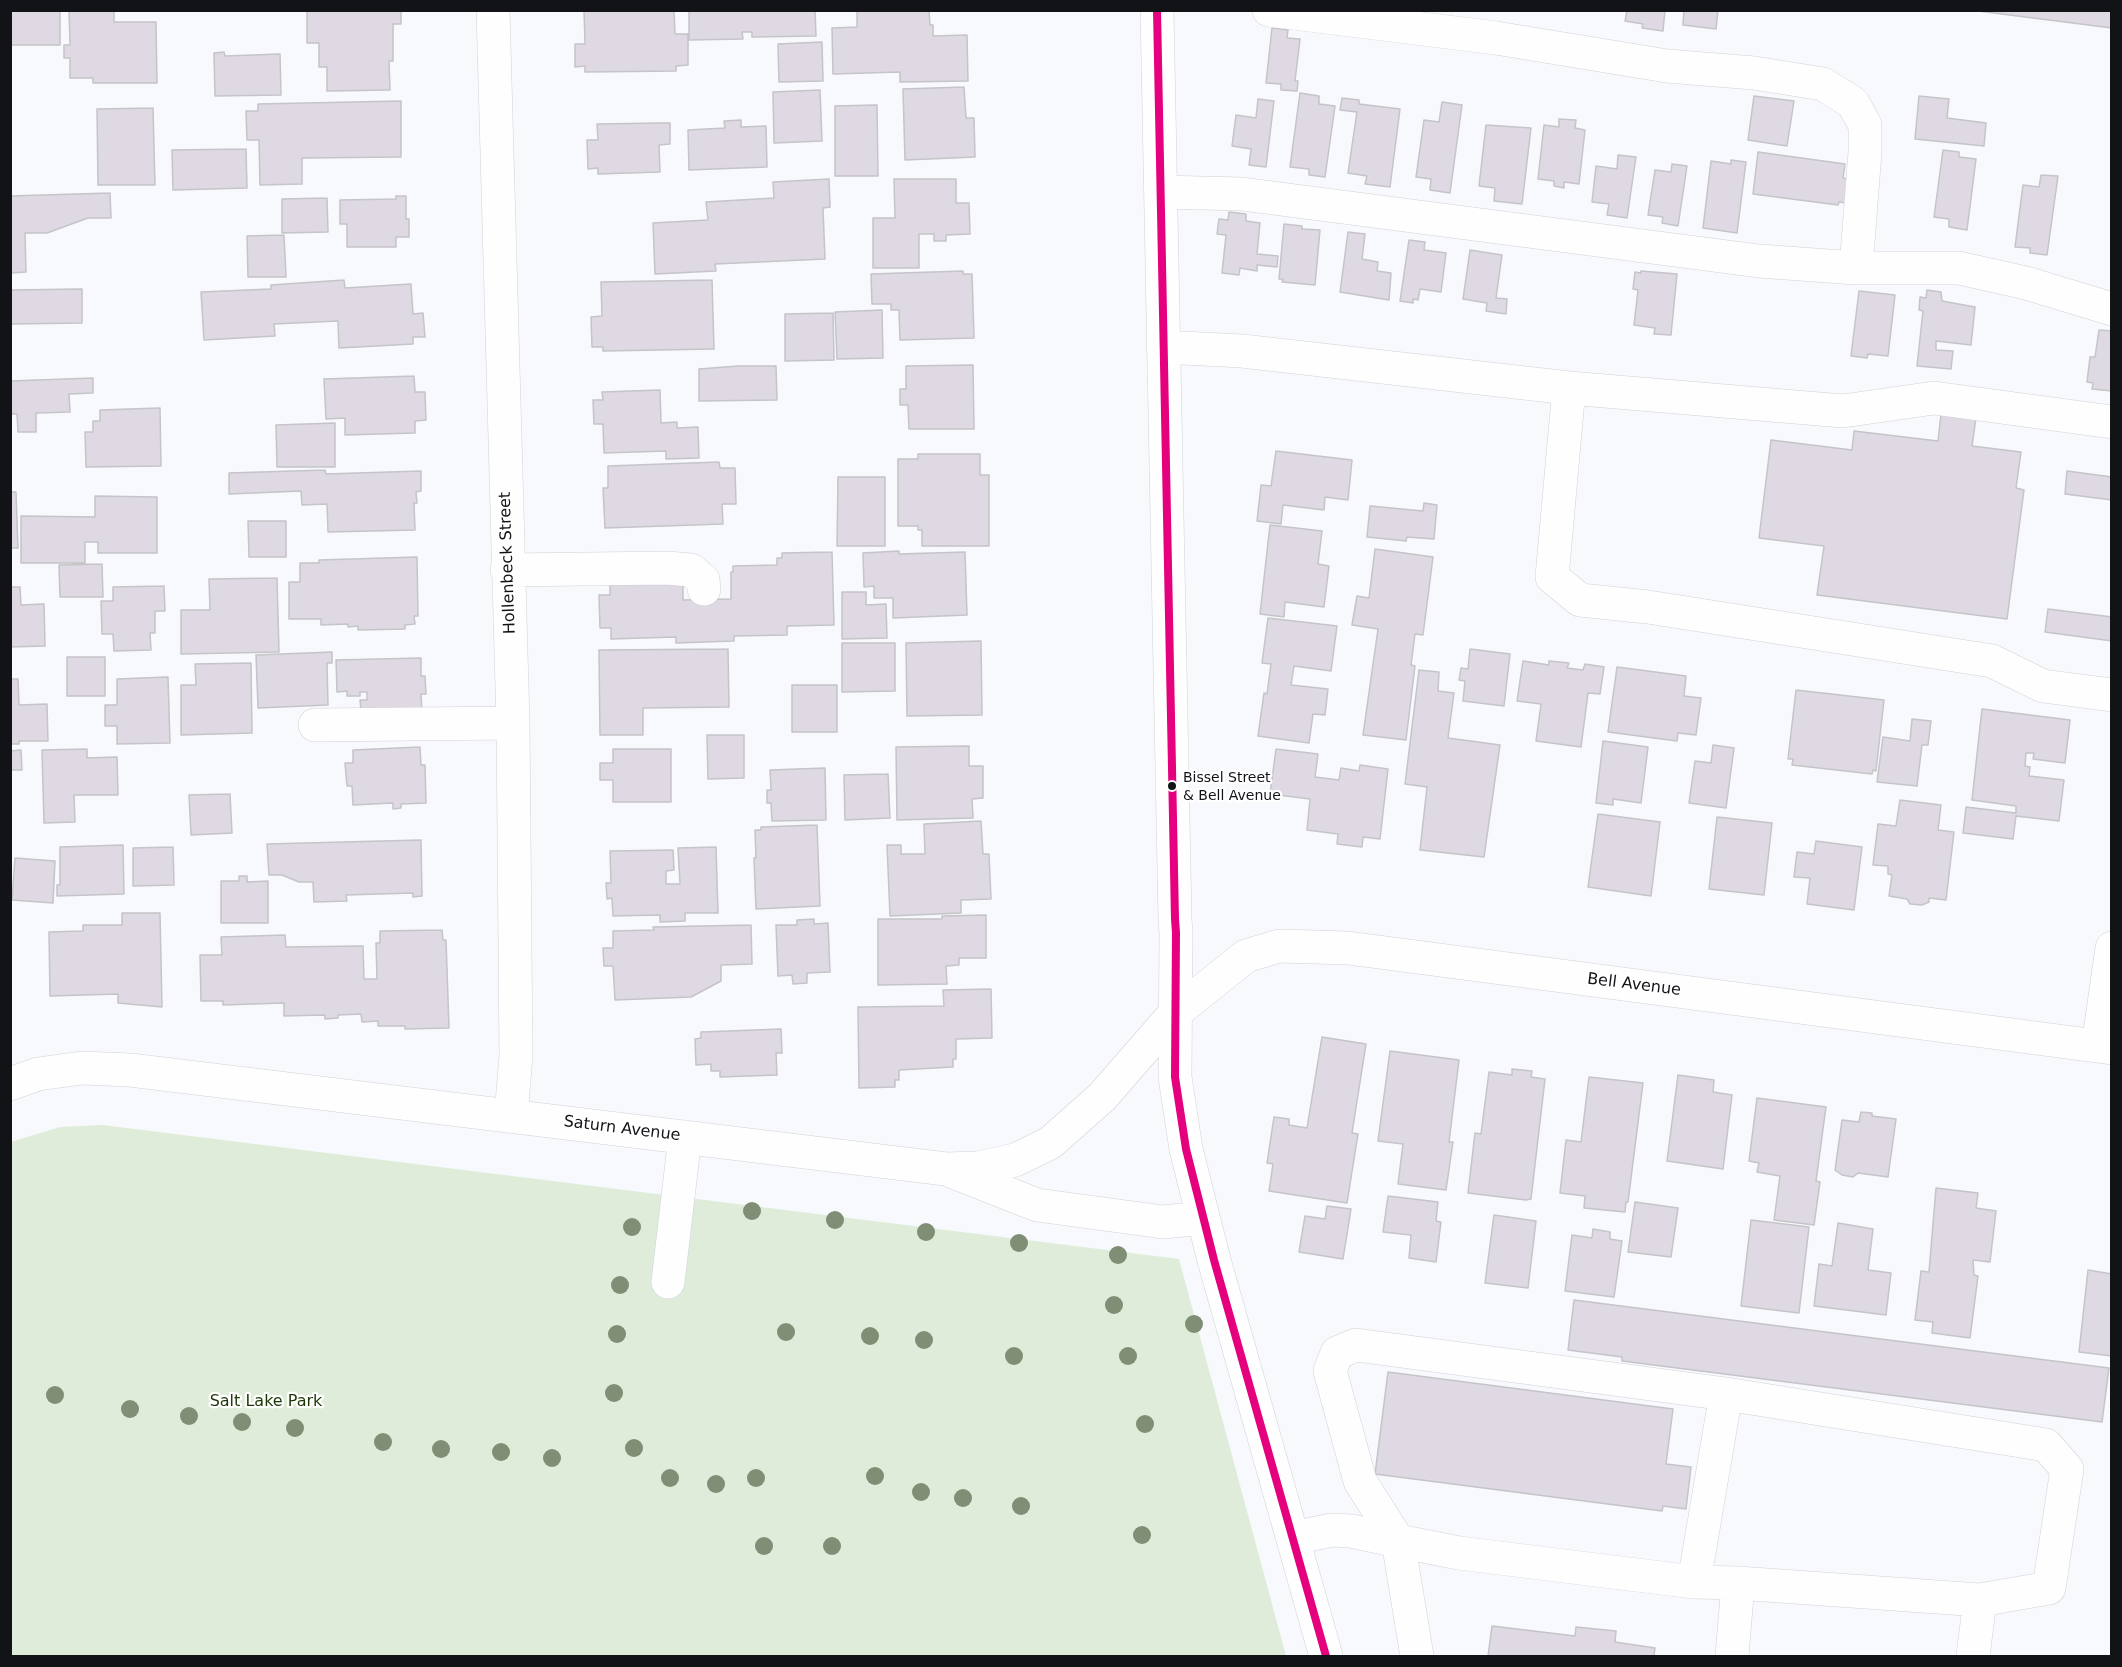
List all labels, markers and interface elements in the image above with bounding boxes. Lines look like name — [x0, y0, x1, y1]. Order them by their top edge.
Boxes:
street label: Hollenbeck Street — [496, 491, 520, 635]
place label: Bissel Street & Bell Avenue — [1183, 770, 1281, 802]
marker: Bissel Street & Bell Avenue — [1166, 780, 1178, 792]
street label: Bell Avenue — [1586, 970, 1682, 1000]
street label: Saturn Avenue — [563, 1112, 681, 1146]
park label: Salt Lake Park — [210, 1392, 322, 1412]

